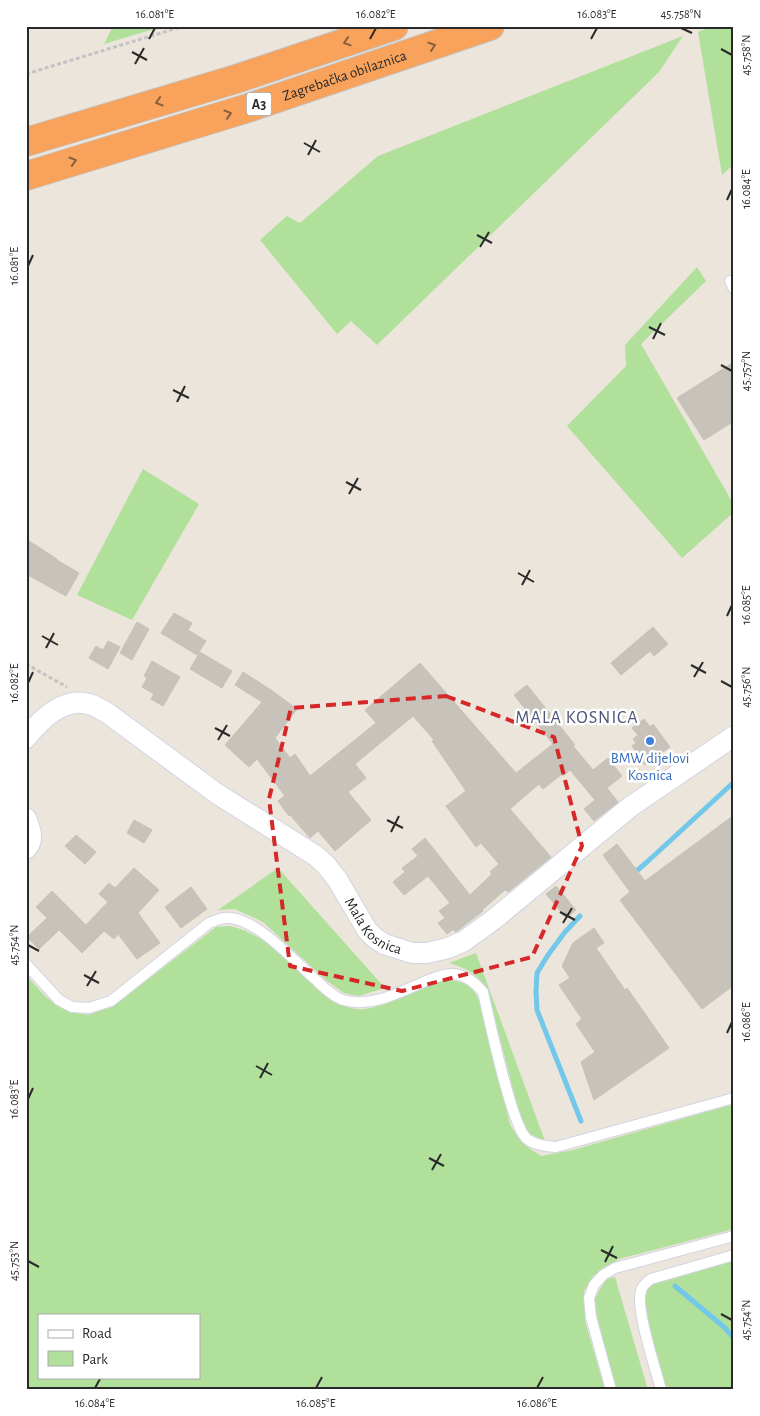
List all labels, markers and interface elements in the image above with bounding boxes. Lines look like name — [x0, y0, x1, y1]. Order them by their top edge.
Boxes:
text: 16.081°E — [136, 8, 174, 20]
text: 16.082°E — [356, 8, 396, 20]
text: 16.083°E — [578, 8, 617, 20]
text: 45.758°N — [661, 8, 701, 20]
text: 45.758°N — [740, 35, 752, 75]
one-way arrow — [344, 36, 352, 46]
one-way arrow — [428, 42, 436, 52]
street label: Zagrebačka obilaznica — [281, 48, 409, 104]
road number: A3 — [246, 92, 272, 116]
one-way arrow — [156, 96, 164, 106]
one-way arrow — [224, 109, 232, 119]
one-way arrow — [68, 157, 77, 167]
text: 16.084°E — [740, 169, 752, 209]
text: 16.081°E — [8, 247, 20, 285]
text: 45.757°N — [740, 351, 752, 391]
text: 16.085°E — [740, 585, 752, 624]
text: 16.082°E — [8, 663, 20, 703]
text: 45.756°N — [740, 667, 752, 707]
district label: MALA KOSNICA — [515, 709, 639, 727]
marker: BMW dijelovi Kosnica — [644, 735, 656, 747]
place label: BMW dijelovi Kosnica — [611, 751, 689, 783]
street label: Mala Kosnica — [342, 895, 404, 957]
text: 45.754°N — [8, 924, 20, 966]
text: 16.086°E — [740, 1002, 752, 1042]
text: 16.083°E — [8, 1079, 20, 1118]
text: 45.753°N — [8, 1241, 20, 1281]
text: 45.754°N — [740, 1299, 752, 1341]
legend — [38, 1314, 200, 1378]
text: Road — [82, 1326, 112, 1341]
text: Park — [82, 1352, 108, 1367]
text: 16.084°E — [75, 1397, 115, 1409]
text: 16.085°E — [297, 1397, 336, 1409]
text: 16.086°E — [517, 1397, 557, 1409]

